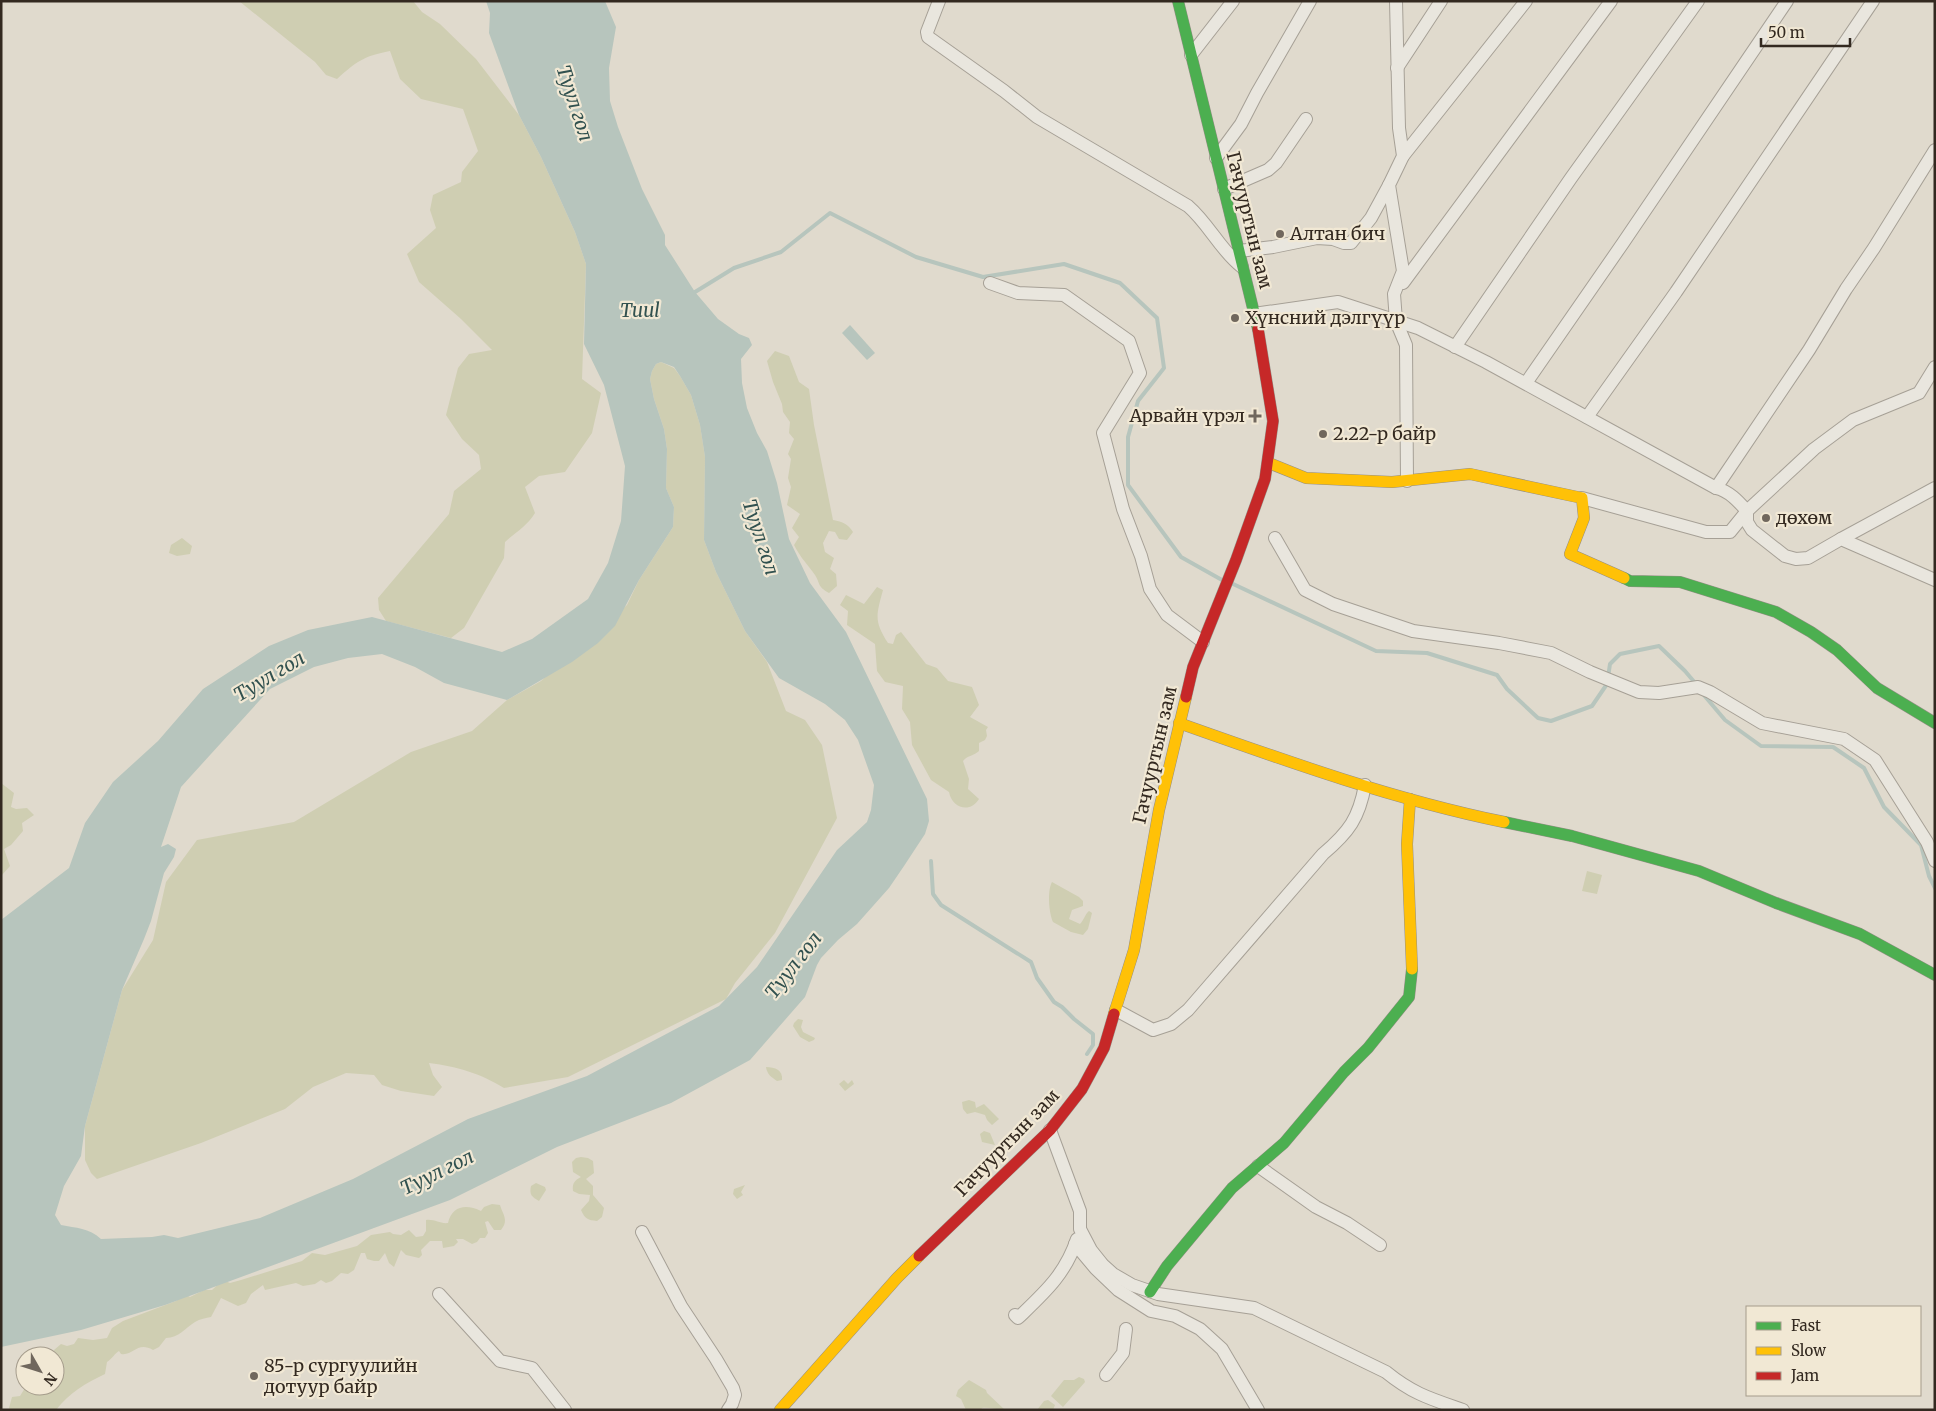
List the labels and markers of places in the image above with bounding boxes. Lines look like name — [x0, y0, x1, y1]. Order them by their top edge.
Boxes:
place label: Алтан бич — [1289, 222, 1385, 245]
marker: Алтан бич — [1274, 228, 1286, 240]
place label: Хүнсний дэлгүүр — [1245, 306, 1405, 329]
marker: Хүнсний дэлгүүр — [1229, 312, 1241, 324]
place label: Арвайн үрэл — [1128, 404, 1245, 427]
marker: Арвайн үрэл — [1249, 410, 1261, 422]
place label: 2.22-р байр — [1333, 422, 1436, 445]
marker: 2.22-р байр — [1317, 428, 1329, 440]
place label: дөхөм — [1775, 506, 1833, 529]
marker: дөхөм — [1760, 512, 1772, 524]
place label: 85-р сургуулийн дотуур байр — [263, 1354, 418, 1398]
marker: 85-р сургуулийн дотуур байр — [248, 1370, 260, 1382]

